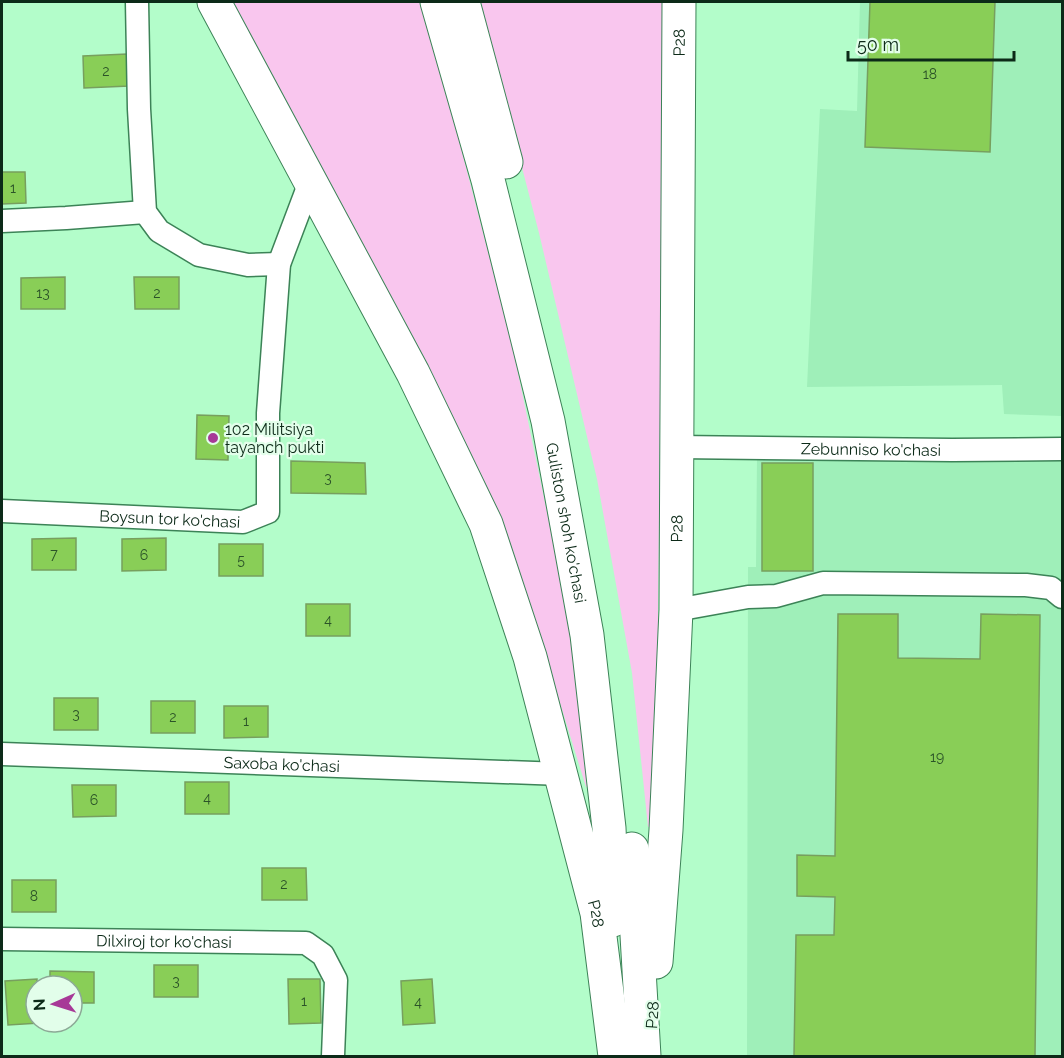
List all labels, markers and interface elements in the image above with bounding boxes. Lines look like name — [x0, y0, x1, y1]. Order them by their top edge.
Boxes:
scale bar — [848, 24, 1014, 62]
street label: Р28 — [670, 29, 689, 57]
text: 50 m — [857, 34, 899, 55]
house number: 2 — [102, 63, 110, 79]
house number: 18 — [923, 66, 937, 82]
house number: 1 — [10, 180, 16, 196]
house number: 13 — [36, 285, 50, 301]
house number: 2 — [153, 285, 161, 301]
place label: 102 Militsiya tayanch pukti — [225, 420, 324, 457]
marker: 102 Militsiya tayanch pukti — [206, 431, 220, 445]
street label: Zebunniso ko'chasi — [801, 439, 941, 460]
street label: Guliston shoh ko'chasi — [542, 441, 590, 605]
house number: 3 — [324, 470, 332, 486]
street label: Boysun tor ko'chasi — [99, 506, 241, 532]
street label: Р28 — [667, 515, 686, 543]
house number: 7 — [50, 546, 58, 562]
house number: 6 — [140, 547, 148, 563]
house number: 5 — [237, 552, 245, 568]
house number: 4 — [324, 612, 332, 628]
house number: 3 — [72, 706, 80, 722]
house number: 2 — [169, 709, 177, 725]
house number: 1 — [243, 713, 249, 729]
house number: 19 — [930, 749, 944, 765]
street label: Saxoba ko'chasi — [223, 753, 340, 776]
house number: 4 — [203, 790, 211, 806]
house number: 6 — [90, 792, 98, 808]
house number: 2 — [280, 876, 288, 892]
house number: 8 — [30, 888, 38, 904]
street label: P28 — [584, 898, 608, 929]
street label: Dilxiroj tor ko'chasi — [96, 931, 232, 952]
house number: 3 — [172, 973, 180, 989]
north arrow — [24, 974, 84, 1034]
house number: 1 — [301, 993, 307, 1009]
house number: 4 — [414, 994, 422, 1010]
text: N — [30, 998, 49, 1011]
street label: Р28 — [642, 1001, 663, 1030]

